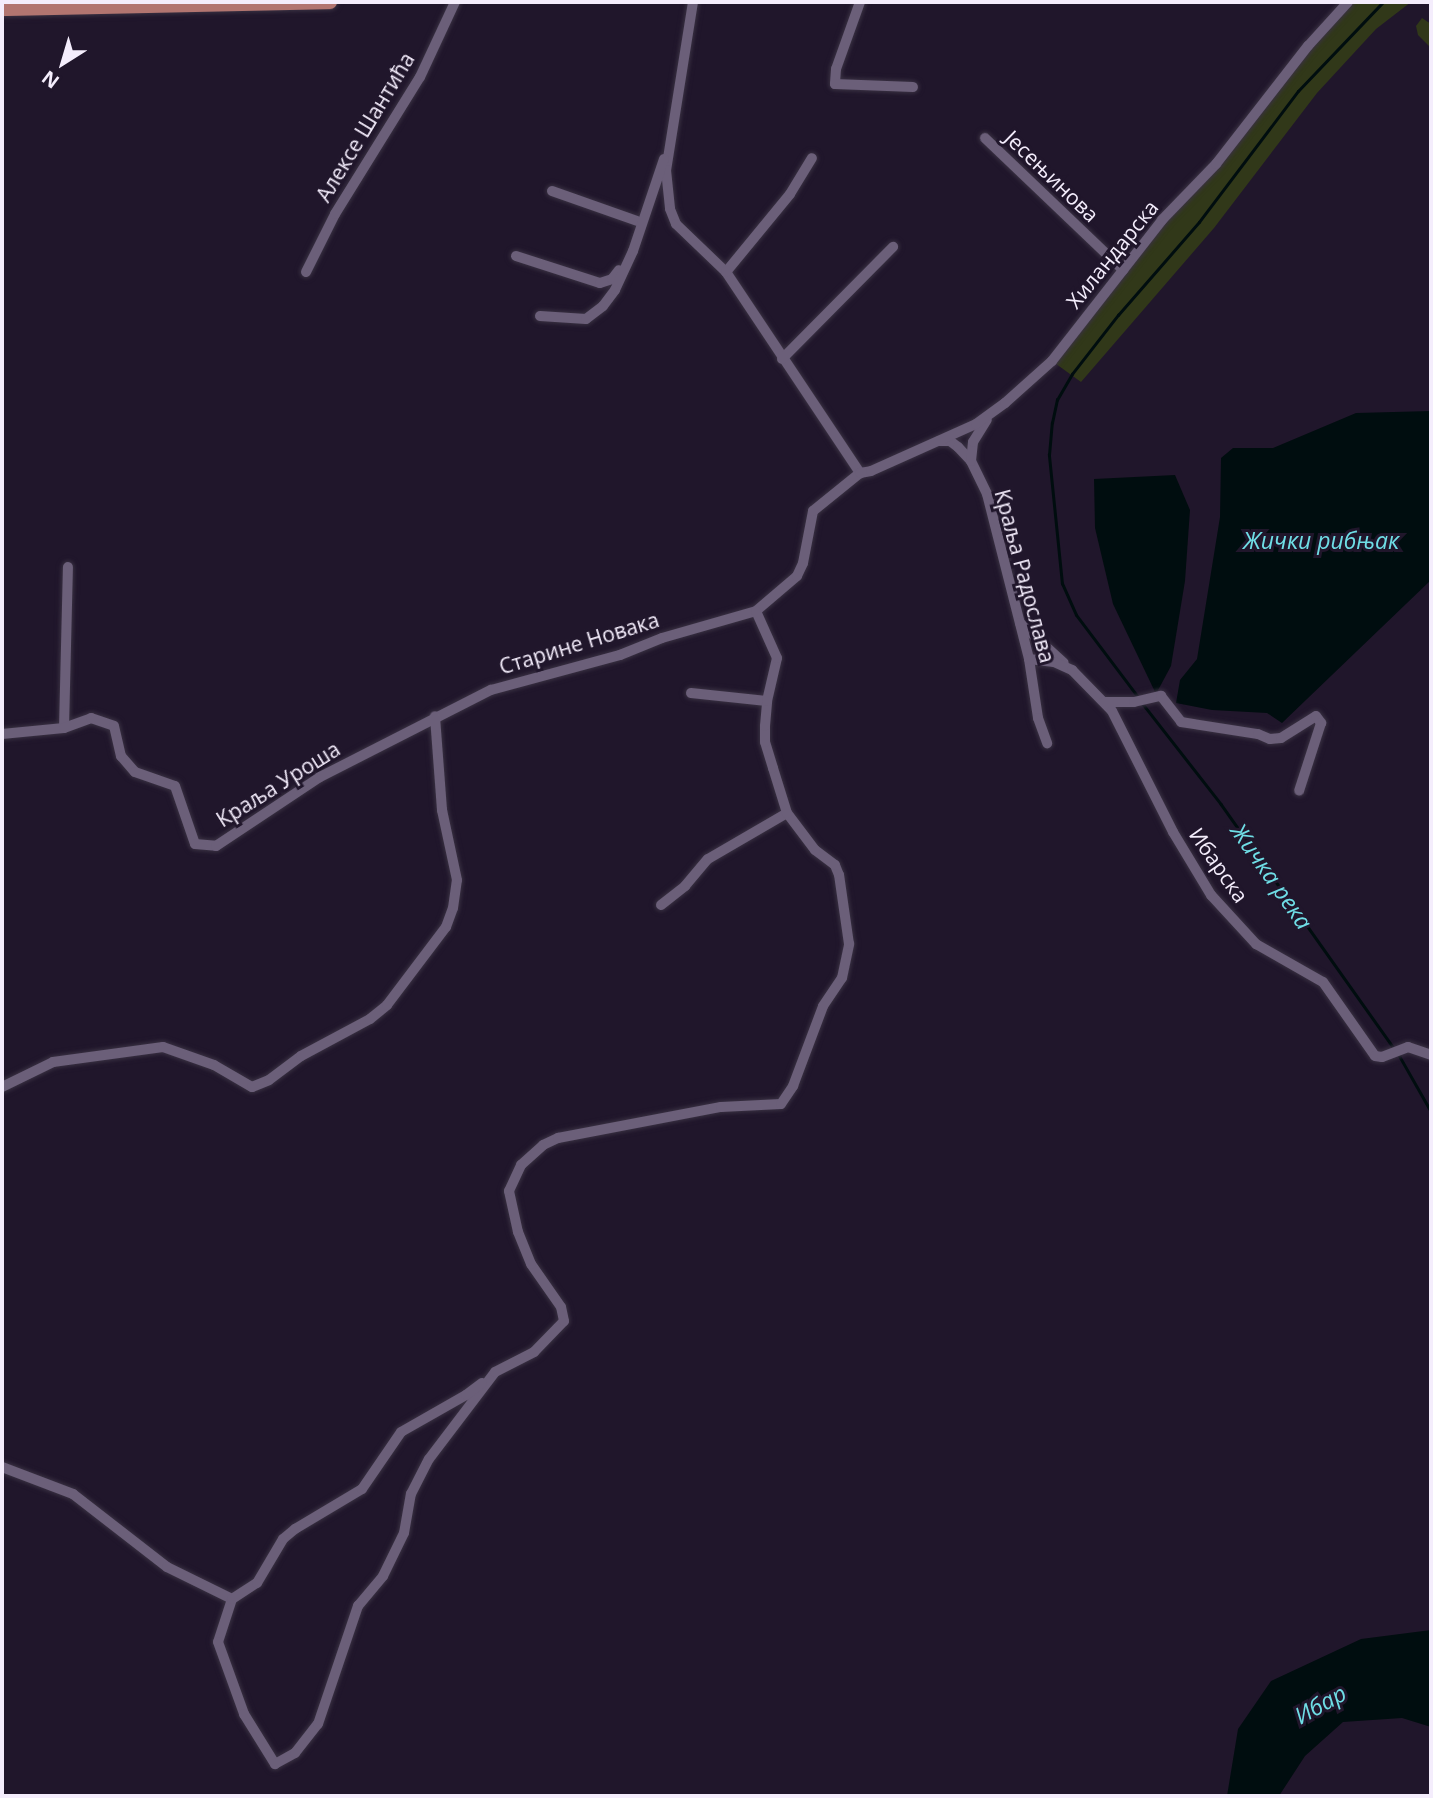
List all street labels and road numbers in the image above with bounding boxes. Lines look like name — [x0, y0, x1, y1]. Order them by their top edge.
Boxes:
street label: Алексе Шантића — [311, 48, 419, 206]
street label: Јесењинова — [1000, 125, 1104, 227]
street label: Хиландарска — [1061, 195, 1163, 313]
street label: Краља Радослава — [990, 487, 1060, 665]
street label: Старине Новака — [496, 607, 662, 679]
street label: Краља Уроша — [212, 736, 344, 832]
street label: Ибарска — [1184, 823, 1254, 907]

